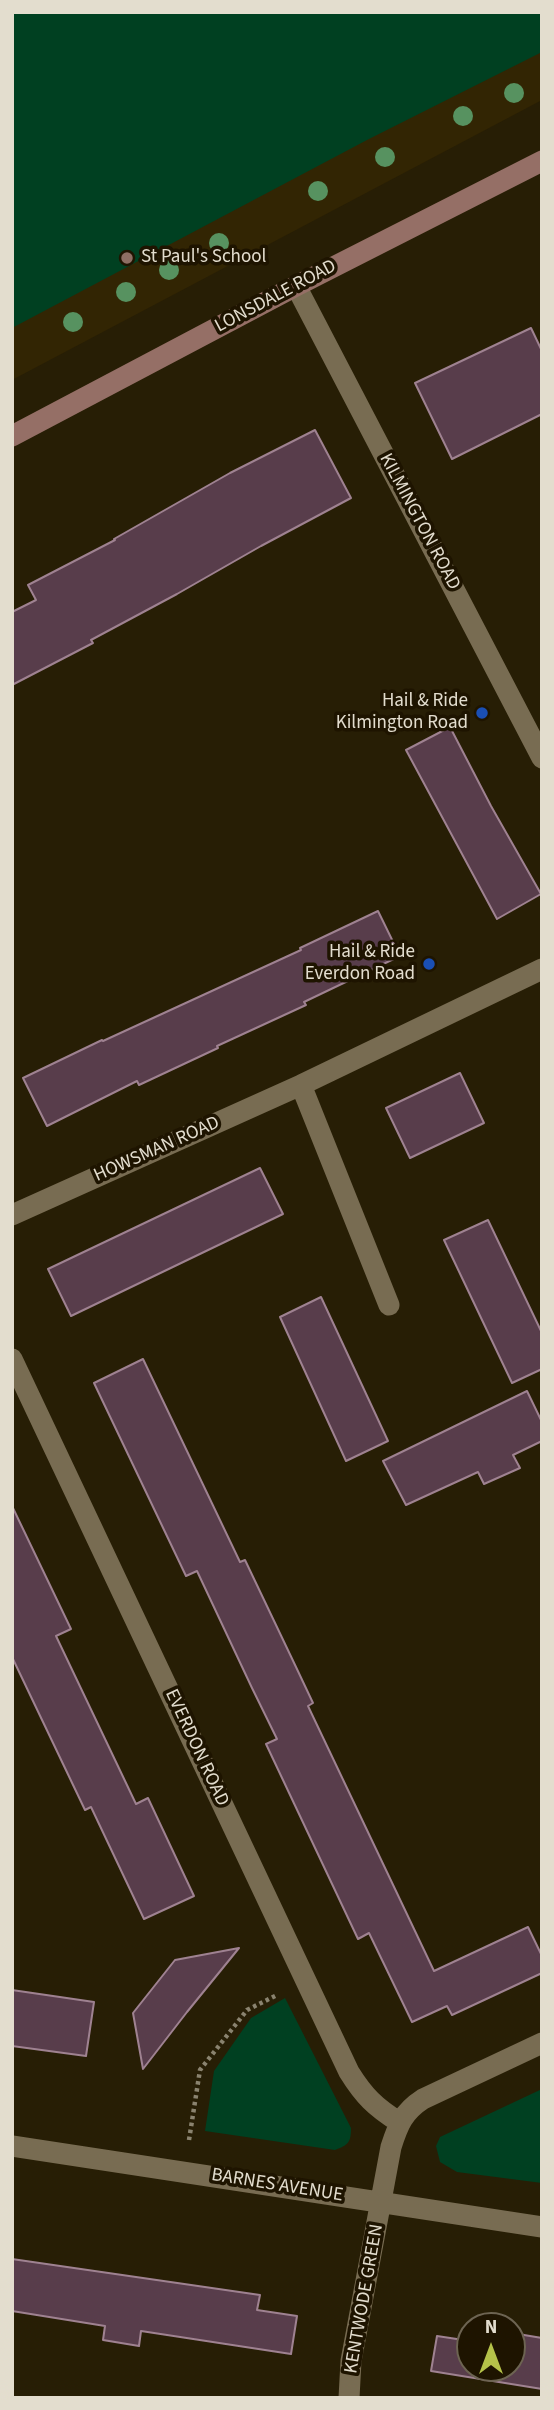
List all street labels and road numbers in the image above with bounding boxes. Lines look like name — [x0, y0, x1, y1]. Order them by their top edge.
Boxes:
street label: LONSDALE ROAD — [212, 256, 340, 338]
street label: KILMINGTON ROAD — [373, 450, 465, 594]
street label: HOWSMAN ROAD — [91, 1112, 223, 1188]
street label: EVERDON ROAD — [159, 1686, 233, 1810]
street label: BARNES AVENUE — [210, 2164, 344, 2208]
street label: KENTWODE GREEN — [341, 2223, 389, 2375]

